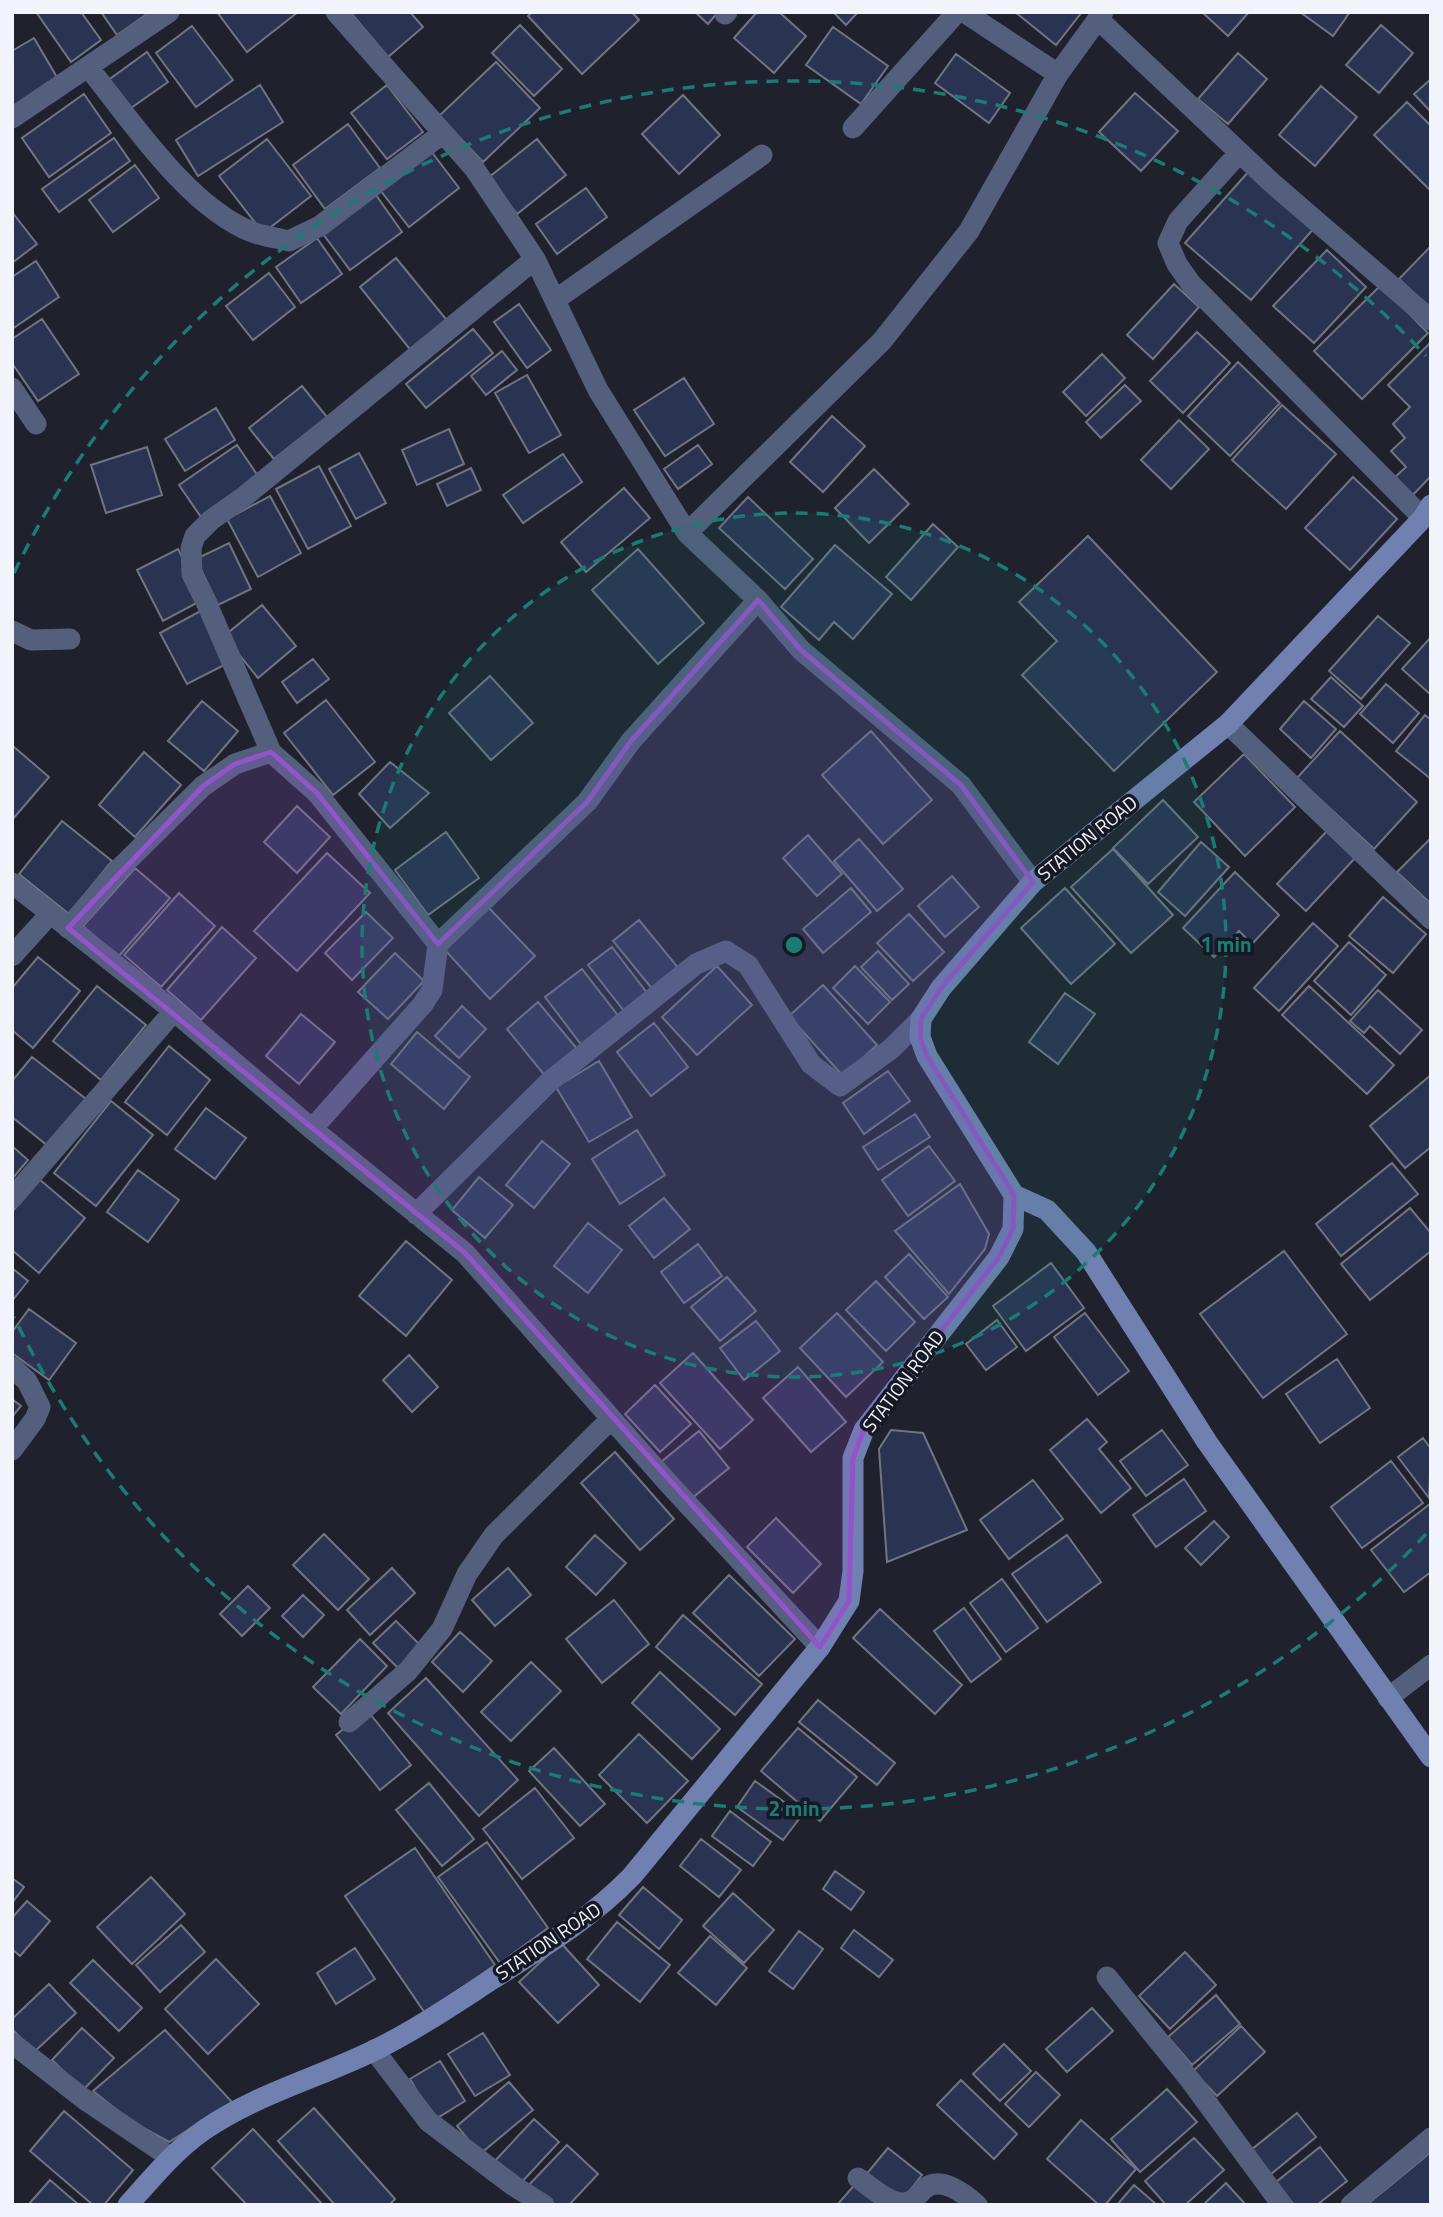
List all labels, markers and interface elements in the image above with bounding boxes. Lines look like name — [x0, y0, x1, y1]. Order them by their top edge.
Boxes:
street label: STATION ROAD — [1030, 788, 1143, 887]
text: 1 min — [1200, 928, 1252, 960]
centre of rings — [782, 933, 806, 957]
street label: STATION ROAD — [854, 1323, 951, 1438]
text: 2 min — [768, 1792, 820, 1824]
street label: STATION ROAD — [489, 1895, 606, 1987]

